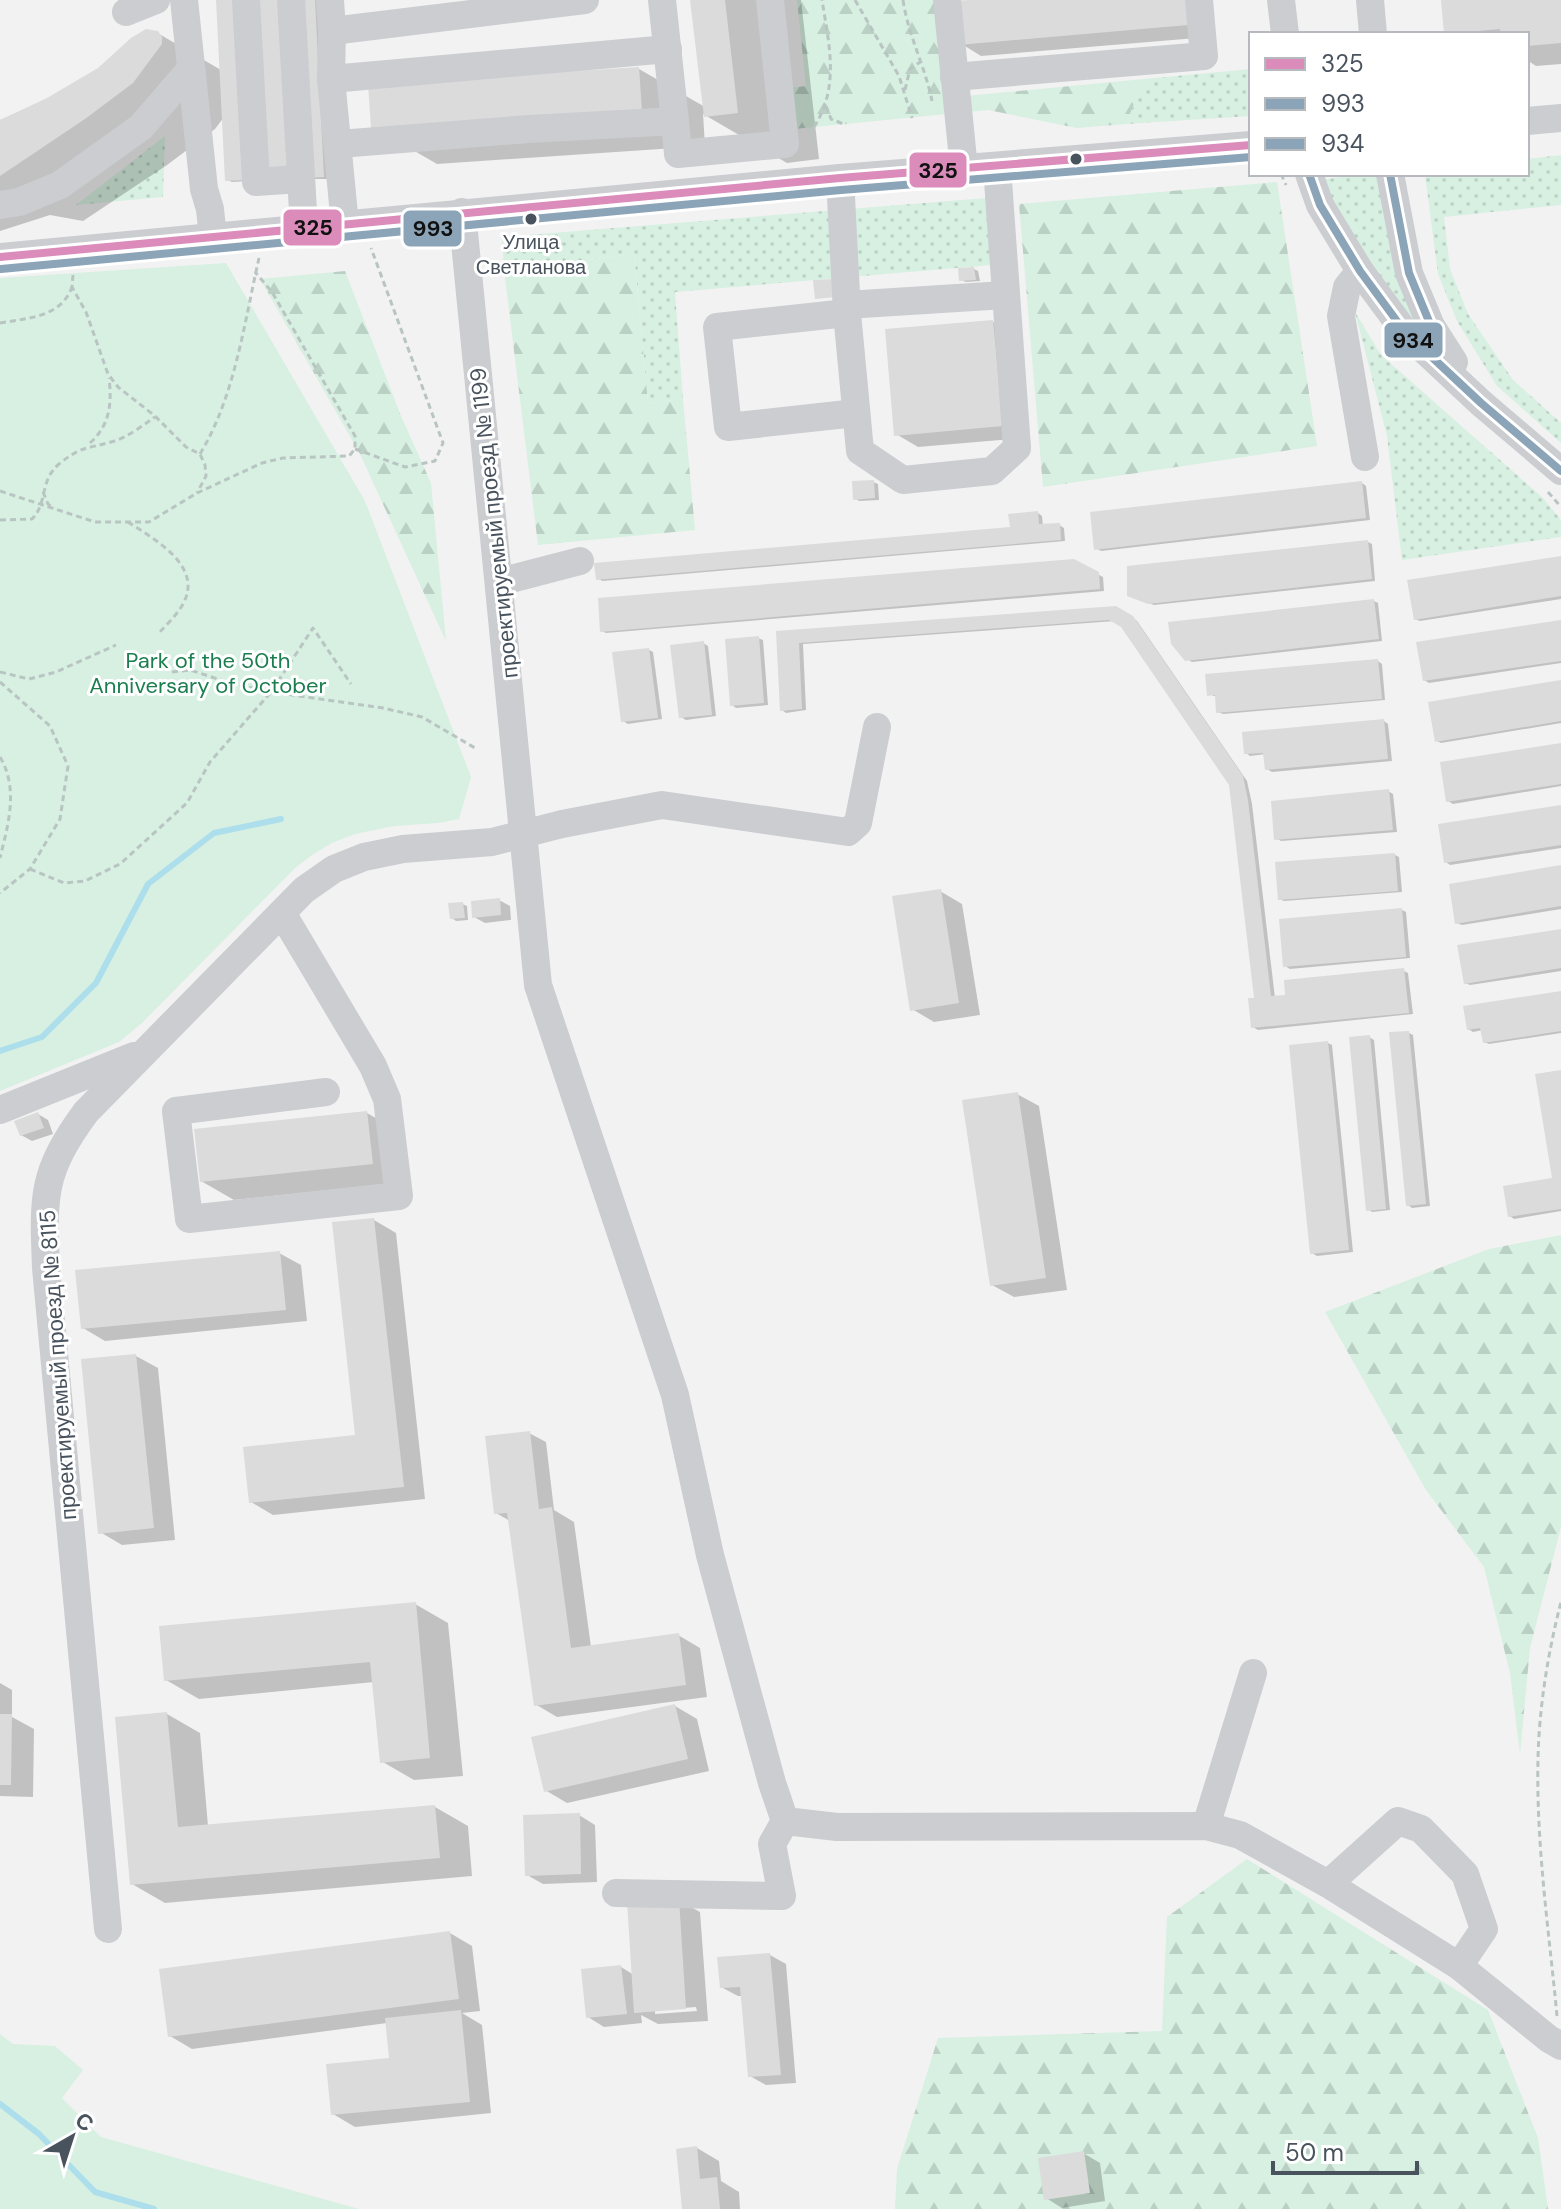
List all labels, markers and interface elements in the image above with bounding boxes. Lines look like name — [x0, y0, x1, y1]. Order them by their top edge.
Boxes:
legend — [1249, 32, 1529, 176]
text: 325 — [1321, 48, 1364, 79]
text: 993 — [1321, 88, 1365, 119]
text: 934 — [1321, 128, 1364, 159]
line badge: 325 — [908, 151, 968, 189]
unlabelled marker — [1068, 151, 1084, 167]
text: 325 — [918, 156, 958, 185]
line badge: 325 — [282, 208, 343, 247]
line badge: 993 — [402, 209, 463, 248]
marker: Улица Светланова — [523, 211, 539, 227]
text: 325 — [293, 213, 333, 242]
text: 993 — [412, 214, 454, 243]
place label: Улица Светланова — [476, 229, 587, 280]
line badge: 934 — [1383, 321, 1444, 359]
text: 934 — [1392, 326, 1434, 355]
street label: проектируемый проезд № 1199 — [463, 366, 525, 680]
park label: Park of the 50th Anniversary of October — [89, 646, 327, 700]
street label: проектируемый проезд № 8115 — [33, 1209, 83, 1521]
north arrow — [32, 2097, 112, 2177]
text: С — [69, 2106, 100, 2138]
scale bar — [1273, 2125, 1417, 2175]
text: 50 m — [1285, 2137, 1344, 2168]

